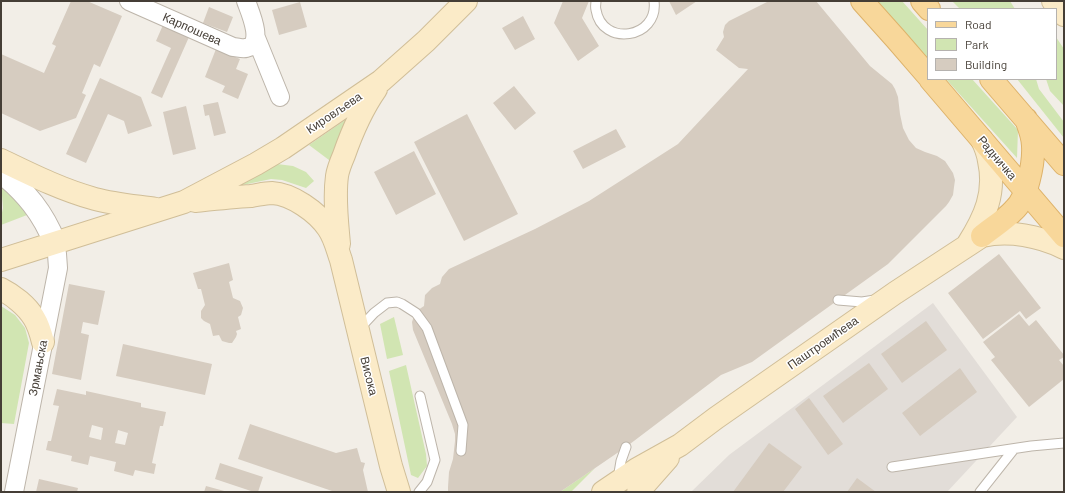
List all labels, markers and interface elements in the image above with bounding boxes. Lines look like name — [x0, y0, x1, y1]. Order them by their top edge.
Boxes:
legend — [927, 8, 1057, 80]
street label: Карпошева — [160, 10, 224, 48]
text: Road — [965, 17, 992, 31]
text: Park — [965, 37, 989, 51]
text: Building — [965, 57, 1007, 71]
street label: Кировљева — [303, 89, 365, 137]
street label: Радничка — [974, 133, 1020, 183]
street label: Паштровићева — [785, 313, 861, 373]
street label: Зрмањска — [26, 339, 50, 397]
street label: Висока — [357, 355, 381, 397]

